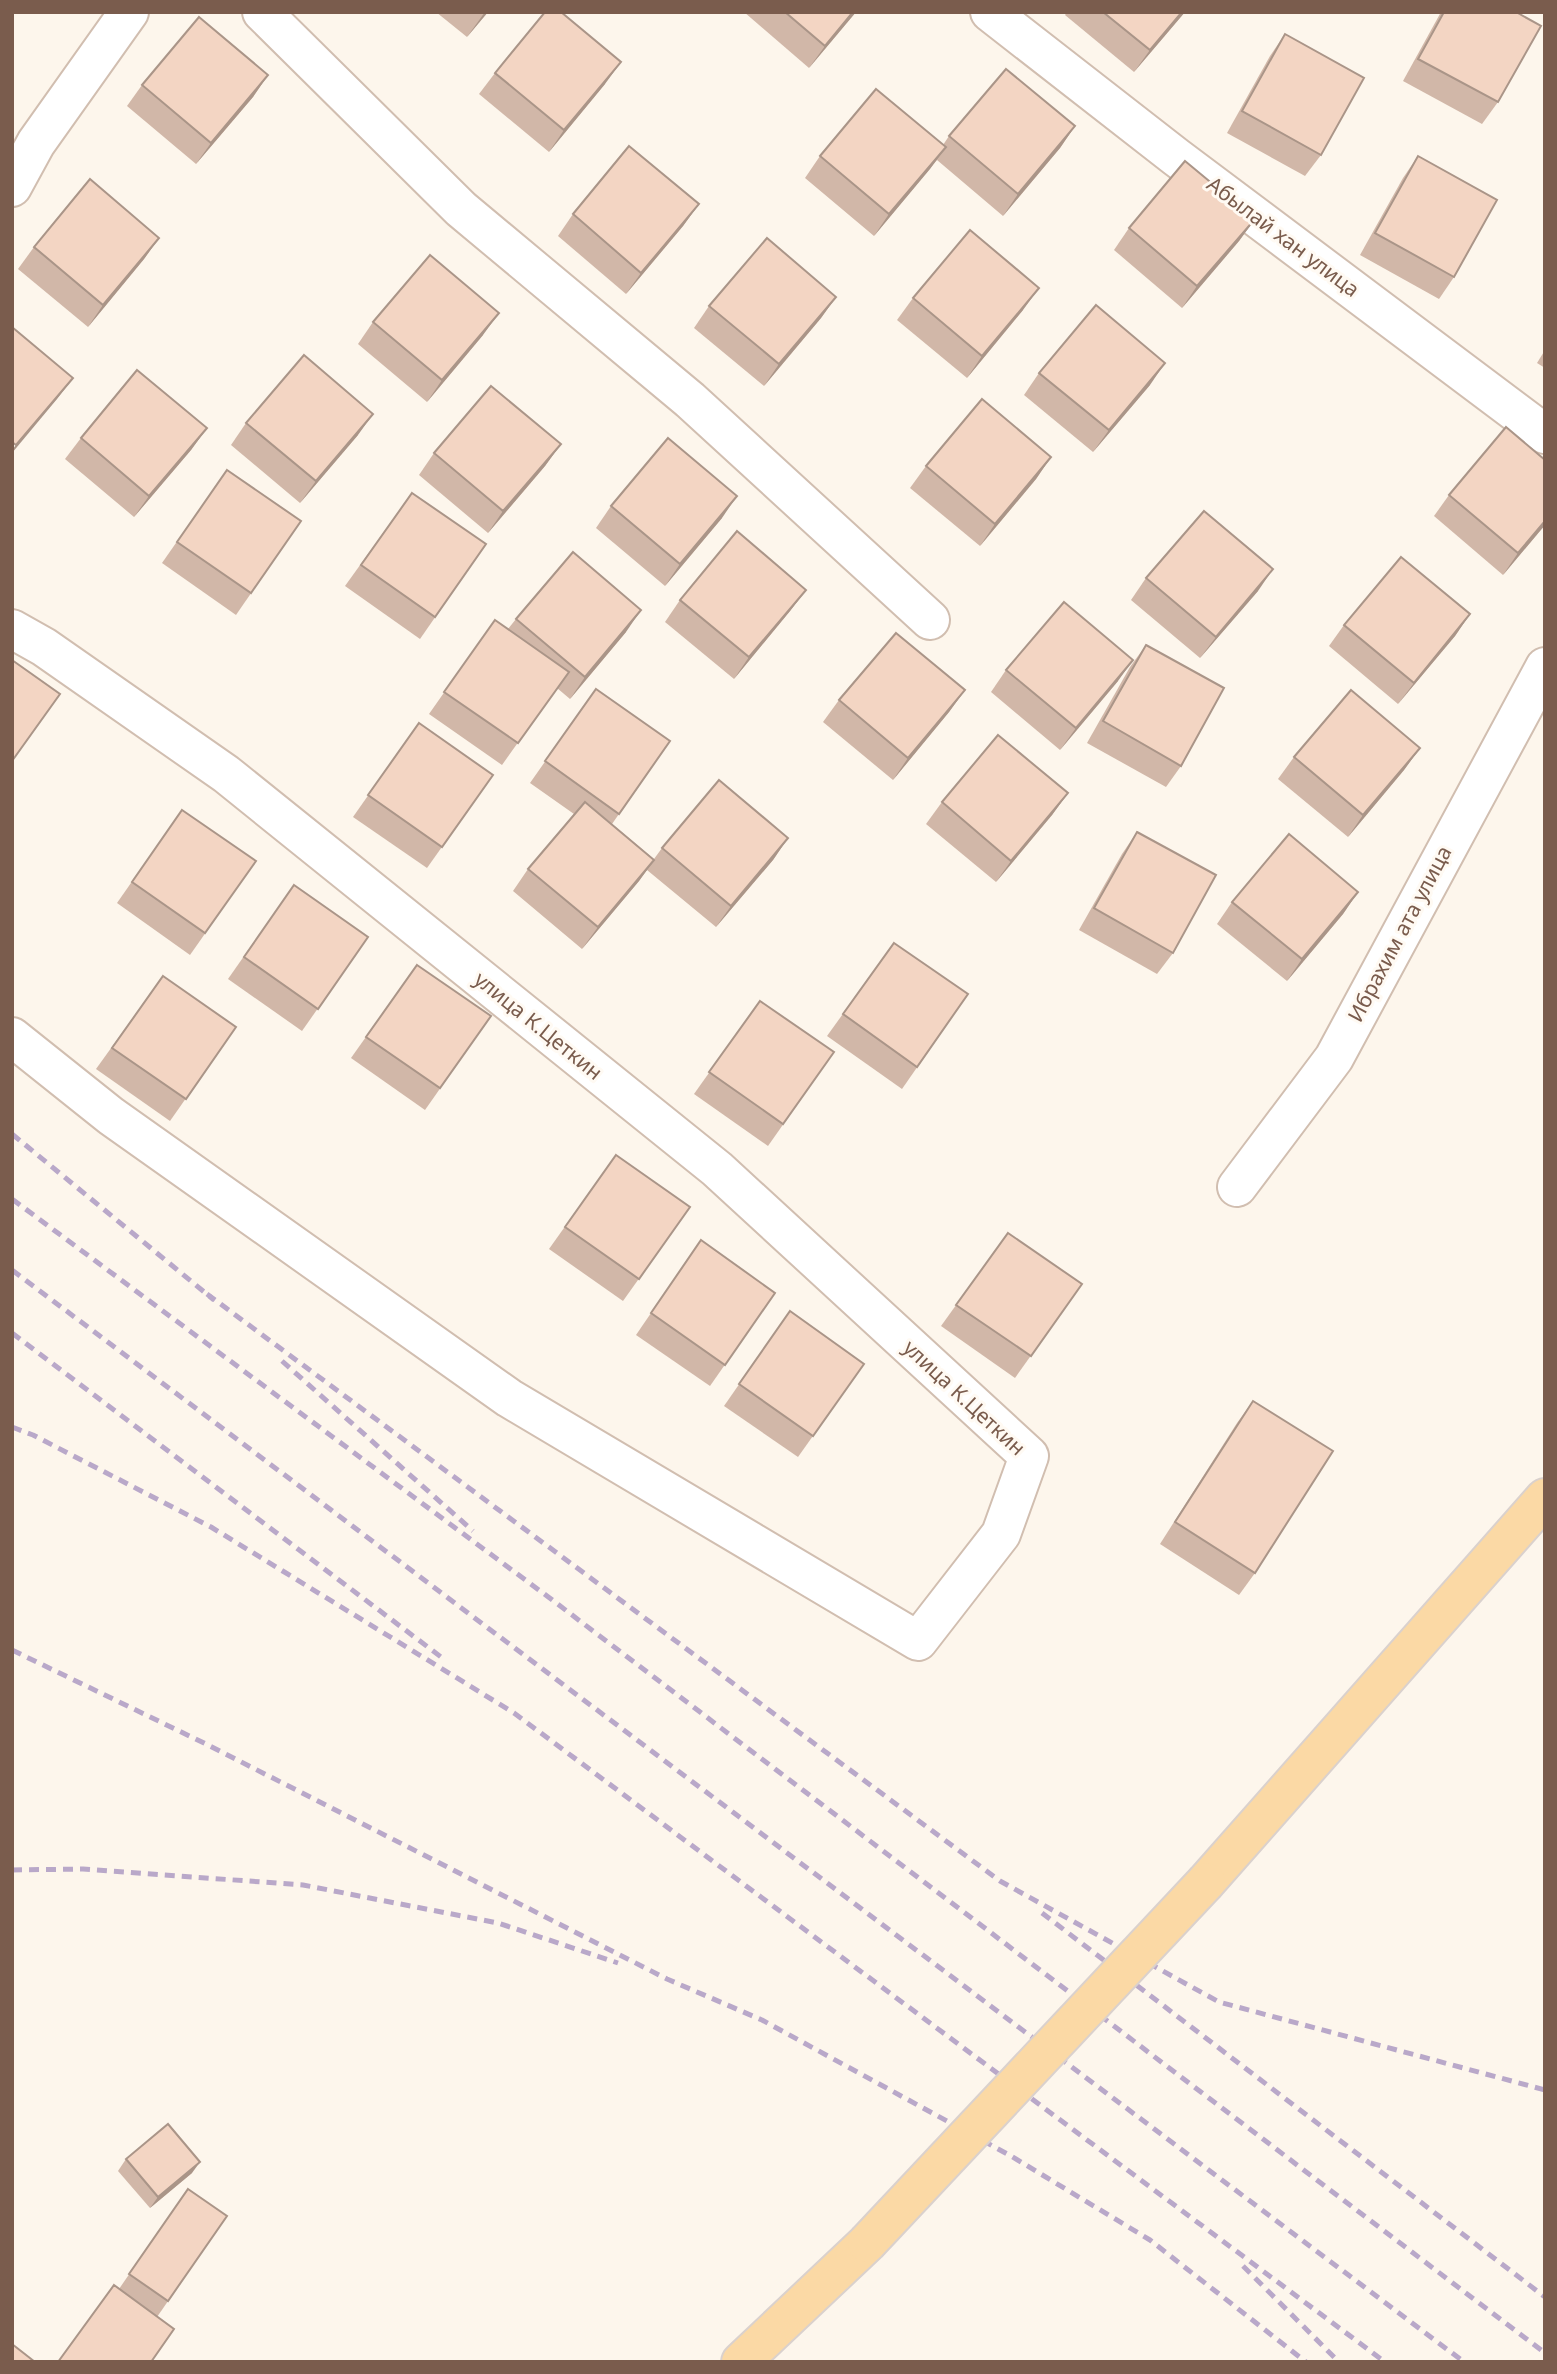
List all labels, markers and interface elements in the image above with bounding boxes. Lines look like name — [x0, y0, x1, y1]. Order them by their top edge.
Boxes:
street label: Абылай хан улица — [1202, 170, 1366, 303]
street label: Ибрахим ата улица — [1341, 841, 1457, 1027]
street label: улица К.Цеткин — [469, 965, 609, 1086]
street label: улица К.Цеткин — [898, 1333, 1032, 1461]

